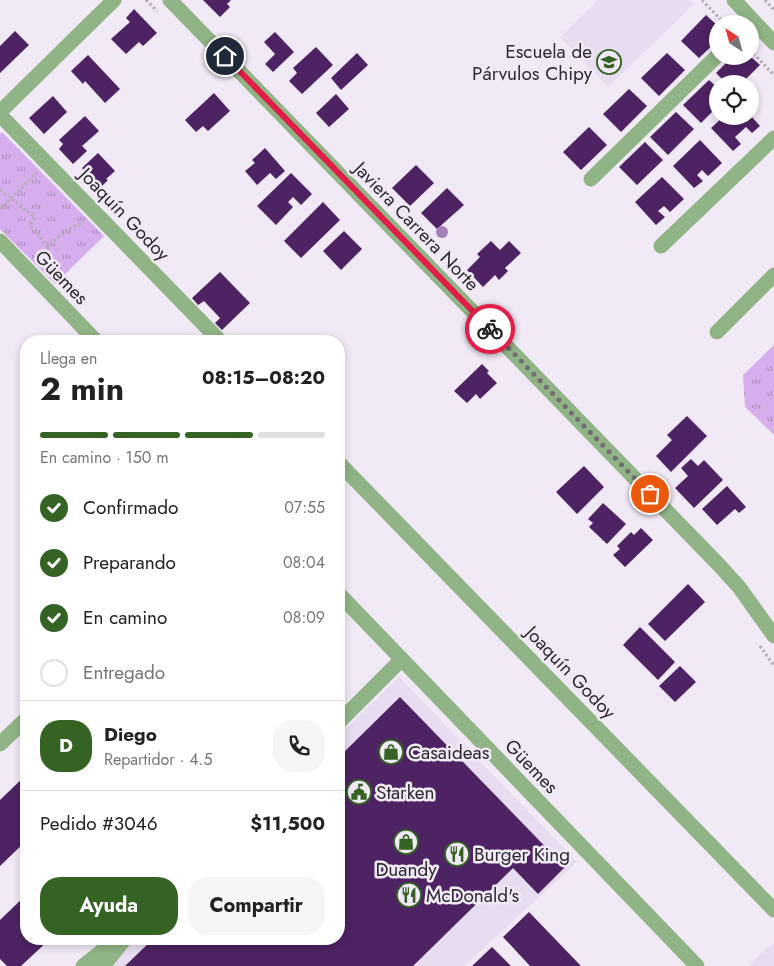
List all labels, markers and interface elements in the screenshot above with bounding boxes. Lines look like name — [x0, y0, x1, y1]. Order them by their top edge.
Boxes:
north arrow — [709, 15, 759, 65]
map controls — [709, 15, 759, 125]
pin — [204, 35, 246, 77]
place label: Escuela de Párvulos Chipy — [472, 38, 593, 87]
icon: home — [211, 42, 239, 70]
school or university icon: Escuela de Párvulos Chipy — [596, 49, 622, 75]
button: locate — [709, 75, 759, 125]
street label: Javiera Carrera Norte — [346, 154, 486, 297]
street label: Joaquín Godoy — [71, 160, 176, 267]
street label: Güemes — [29, 244, 95, 311]
courier — [465, 304, 515, 354]
icon: bike — [476, 315, 504, 343]
text: Llega en — [40, 347, 97, 370]
text: 08:15–08:20 — [202, 364, 325, 391]
text: 2 min — [40, 366, 124, 412]
text: En camino · 150 m — [40, 446, 169, 469]
pin — [629, 473, 671, 515]
icon: bag — [636, 480, 664, 508]
icon: check — [40, 494, 68, 522]
text: Confirmado — [83, 494, 178, 521]
text: 07:55 — [284, 496, 325, 519]
icon: check — [40, 549, 68, 577]
text: Preparando — [83, 549, 176, 576]
text: 08:04 — [283, 551, 325, 574]
icon: check — [40, 604, 68, 632]
text: En camino — [83, 604, 167, 631]
text: 08:09 — [283, 606, 325, 629]
street label: Joaquín Godoy — [517, 618, 622, 725]
text: Entregado — [83, 659, 165, 686]
button: phone — [273, 720, 325, 772]
text: Diego — [104, 721, 157, 748]
text: D — [59, 732, 73, 759]
street label: Güemes — [499, 733, 565, 800]
shop icon: Casaideas — [378, 739, 404, 765]
place label: Casaideas — [408, 739, 490, 766]
text: Repartidor · 4.5 — [104, 748, 212, 771]
public building icon: Starken — [346, 779, 372, 805]
place label: Starken — [376, 779, 434, 806]
text: Pedido #3046 — [40, 810, 158, 837]
text: $11,500 — [250, 810, 325, 837]
shop icon: Duandy — [393, 829, 419, 855]
restaurant icon: Burger King — [444, 841, 470, 867]
place label: Burger King — [474, 841, 570, 868]
place label: Duandy — [375, 856, 437, 883]
button: Ayuda — [40, 877, 178, 935]
button: Compartir — [188, 877, 325, 935]
restaurant icon: McDonald's — [396, 882, 422, 908]
place label: McDonald's — [426, 882, 520, 909]

